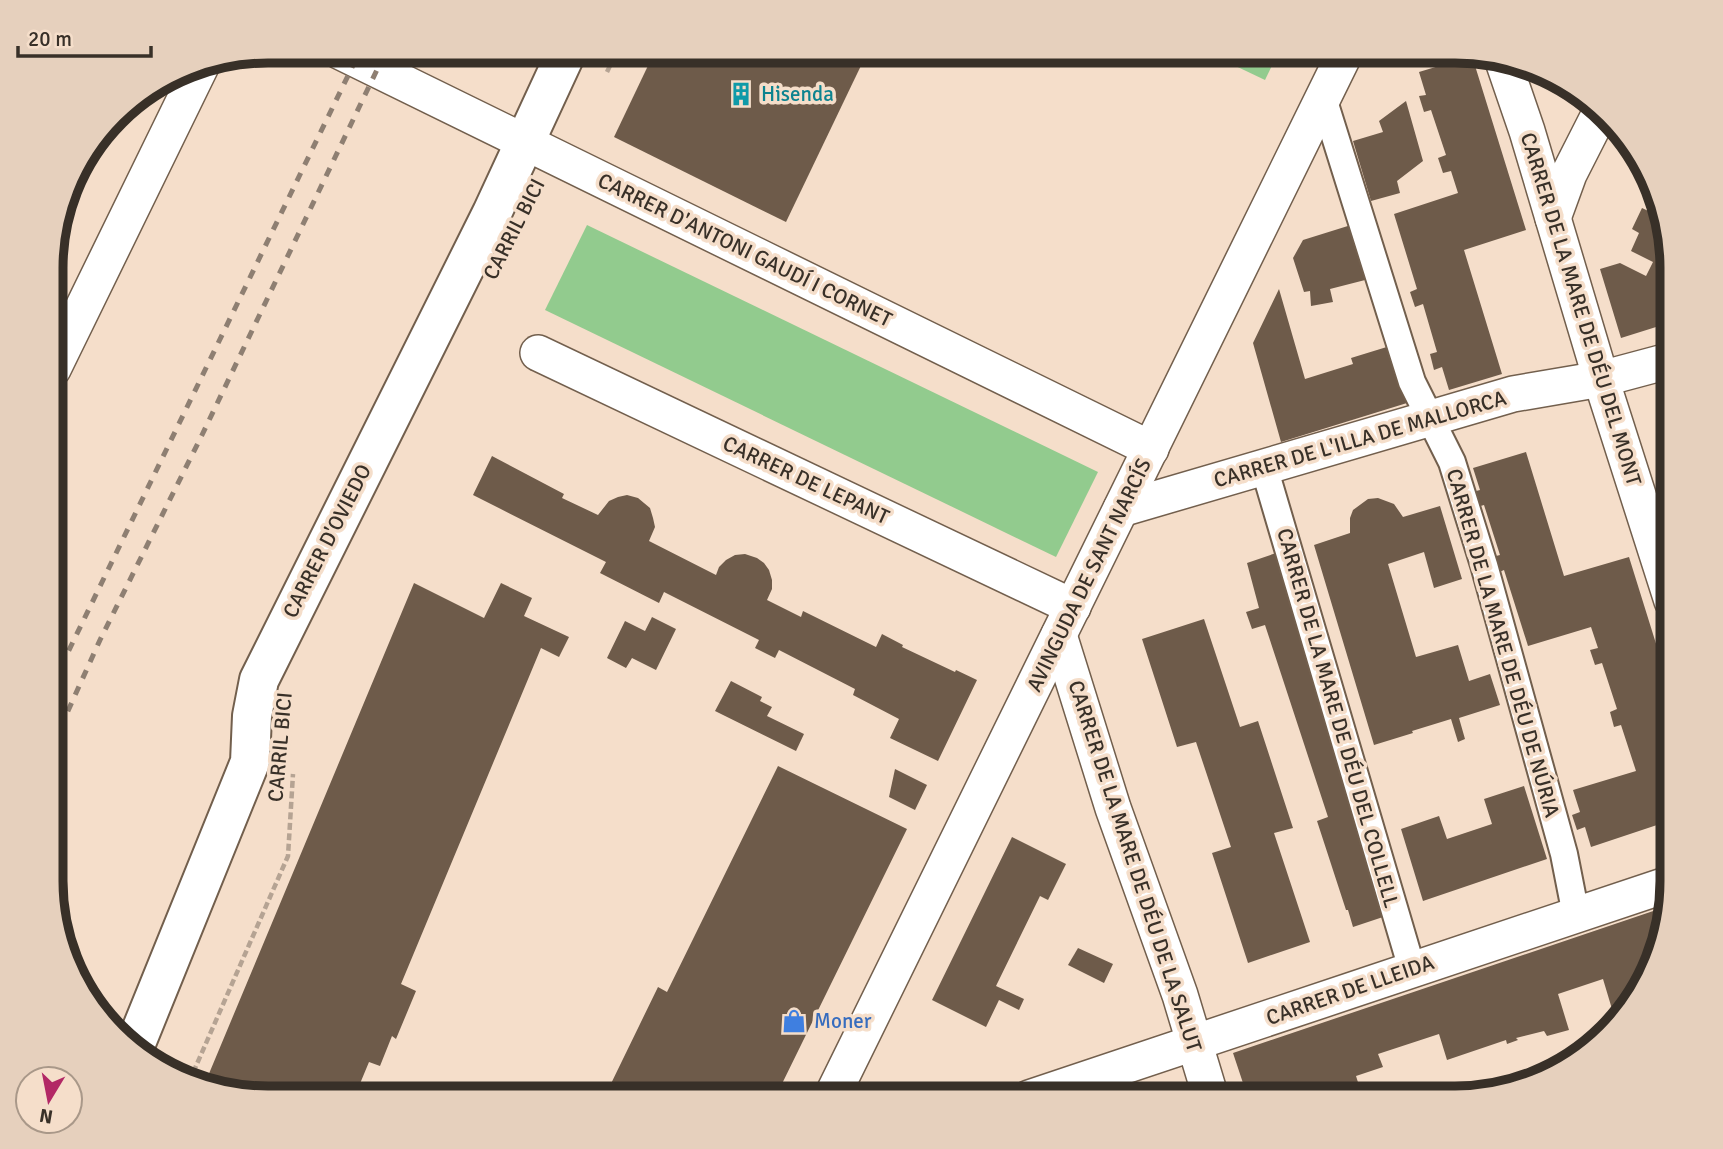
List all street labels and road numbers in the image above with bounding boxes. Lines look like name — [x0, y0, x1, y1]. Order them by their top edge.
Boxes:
street label: CARRER DE LA MARE DE DÉU DEL MONT — [1515, 129, 1647, 489]
street label: CARRER D'ANTONI GAUDÍ I CORNET — [594, 167, 897, 333]
street label: CARRIL BICI — [477, 174, 551, 284]
street label: CARRER DE L'ILLA DE MALLORCA — [1211, 385, 1509, 493]
street label: CARRER DE LEPANT — [719, 430, 894, 530]
street label: AVINGUDA DE SANT NARCÍS — [1021, 454, 1157, 696]
street label: CARRER D'OVIEDO — [277, 460, 377, 622]
street label: CARRER DE LA MARE DE DÉU DE NÚRIA — [1441, 466, 1565, 820]
street label: CARRER DE LA MARE DE DÉU DEL COLLELL — [1271, 525, 1405, 911]
street label: CARRER DE LA MARE DE DÉU DE LA SALUT — [1063, 677, 1208, 1056]
street label: CARRIL BICI — [262, 691, 298, 803]
street label: CARRER DE LLEIDA — [1263, 949, 1437, 1031]

